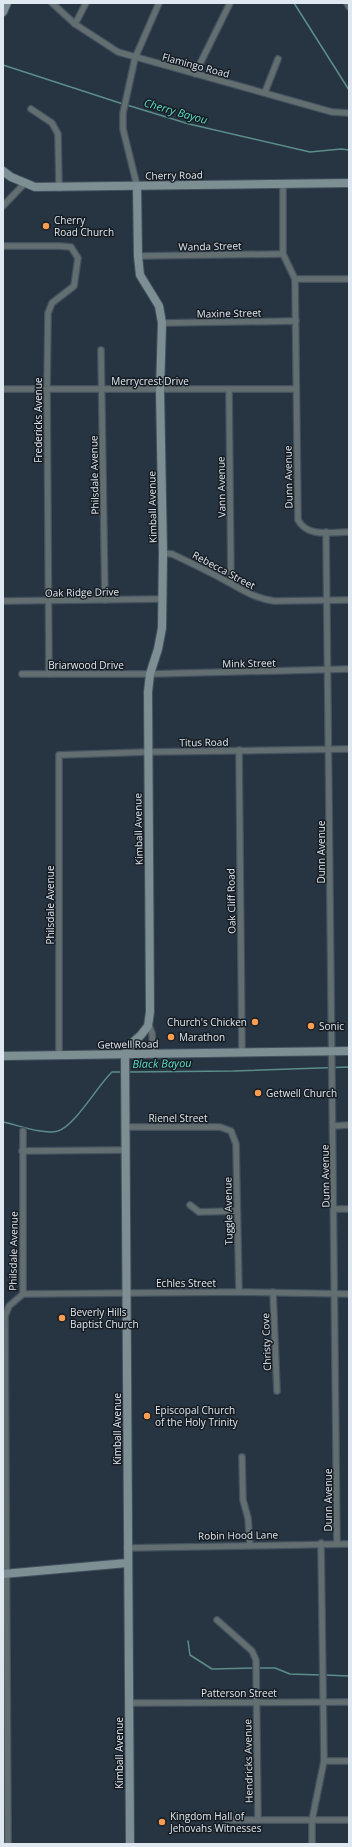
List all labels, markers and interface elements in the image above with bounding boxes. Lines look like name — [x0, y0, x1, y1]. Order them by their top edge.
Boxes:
street label: Flamingo Road — [161, 49, 231, 81]
water label: Cherry Bayou — [143, 95, 209, 127]
street label: Cherry Road — [145, 167, 203, 183]
place label: Cherry Road Church — [54, 213, 114, 239]
marker: Cherry Road Church — [41, 221, 51, 231]
street label: Wanda Street — [178, 238, 242, 254]
street label: Maxine Street — [197, 305, 262, 321]
street label: Merrycrest Drive — [111, 374, 189, 388]
street label: Fredericks Avenue — [31, 377, 45, 463]
street label: Philsdale Avenue — [86, 435, 102, 515]
street label: Dunn Avenue — [280, 445, 296, 509]
street label: Vann Avenue — [213, 456, 229, 518]
street label: Kimball Avenue — [144, 470, 160, 543]
street label: Rebecca Street — [190, 548, 258, 593]
street label: Oak Ridge Drive — [45, 584, 120, 600]
street label: Mink Street — [222, 656, 276, 670]
street label: Briarwood Drive — [48, 658, 124, 672]
street label: Titus Road — [179, 735, 229, 749]
street label: Kimball Avenue — [130, 792, 146, 865]
street label: Dunn Avenue — [314, 820, 328, 884]
street label: Philsdale Avenue — [43, 865, 57, 945]
street label: Oak Cliff Road — [223, 868, 239, 934]
place label: Church's Chicken — [167, 1015, 247, 1029]
marker: Church's Chicken — [250, 1017, 260, 1027]
place label: Sonic — [319, 1019, 344, 1033]
marker: Sonic — [306, 1021, 316, 1031]
place label: Marathon — [179, 1030, 225, 1044]
marker: Marathon — [166, 1032, 176, 1042]
street label: Getwell Road — [97, 1036, 159, 1052]
water label: Black Bayou — [132, 1055, 192, 1071]
place label: Getwell Church — [266, 1086, 337, 1100]
marker: Getwell Church — [253, 1088, 263, 1098]
street label: Rienel Street — [148, 1111, 208, 1125]
street label: Dunn Avenue — [317, 1144, 333, 1208]
street label: Tuggle Avenue — [220, 1176, 236, 1245]
street label: Philsdale Avenue — [5, 1211, 21, 1291]
street label: Echles Street — [156, 1276, 216, 1290]
place label: Beverly Hills Baptist Church — [70, 1305, 139, 1331]
street label: Christy Cove — [258, 1312, 274, 1371]
marker: Beverly Hills Baptist Church — [57, 1313, 67, 1323]
street label: Kimball Avenue — [110, 1393, 124, 1465]
place label: Episcopal Church of the Holy Trinity — [155, 1403, 239, 1429]
marker: Episcopal Church of the Holy Trinity — [142, 1411, 152, 1421]
street label: Dunn Avenue — [321, 1468, 335, 1532]
street label: Robin Hood Lane — [198, 1527, 279, 1543]
street label: Patterson Street — [201, 1686, 277, 1700]
street label: Kimball Avenue — [112, 1717, 126, 1789]
street label: Hendricks Avenue — [240, 1718, 256, 1803]
place label: Kingdom Hall of Jehovahs Witnesses — [169, 1809, 262, 1835]
marker: Kingdom Hall of Jehovahs Witnesses — [157, 1817, 167, 1827]

